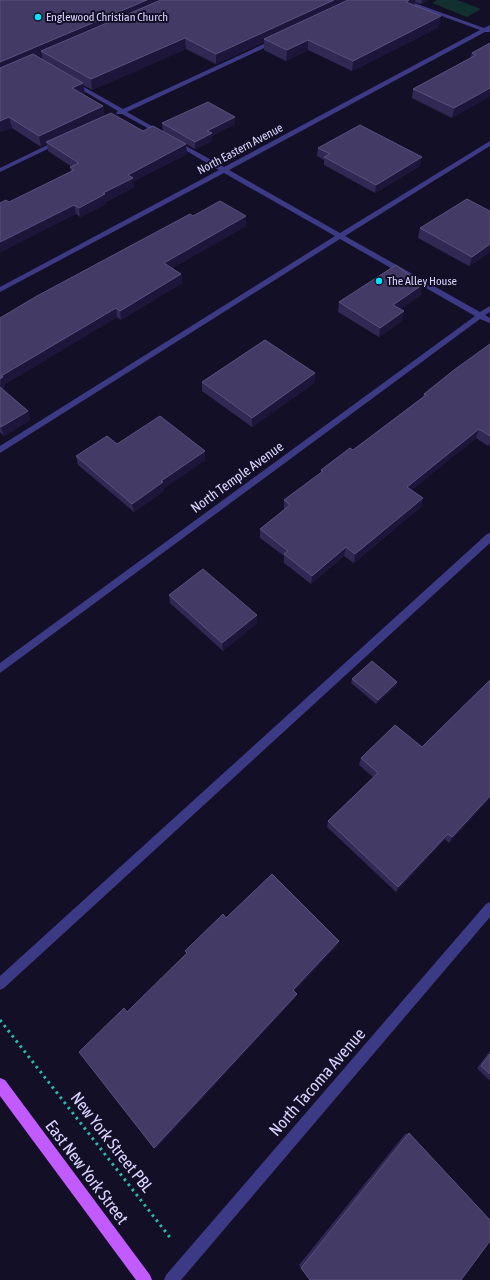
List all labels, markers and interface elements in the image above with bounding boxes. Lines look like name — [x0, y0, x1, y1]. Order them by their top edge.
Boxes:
place label: Englewood Christian Church — [46, 10, 168, 24]
marker: Englewood Christian Church — [33, 12, 43, 22]
street label: North Eastern Avenue — [195, 121, 285, 177]
place label: The Alley House — [387, 274, 457, 288]
marker: The Alley House — [374, 276, 384, 286]
street label: North Temple Avenue — [188, 438, 286, 516]
street label: North Tacoma Avenue — [265, 1024, 369, 1140]
street label: New York Street PBL — [67, 1088, 158, 1197]
street label: East New York Street — [41, 1116, 133, 1228]

